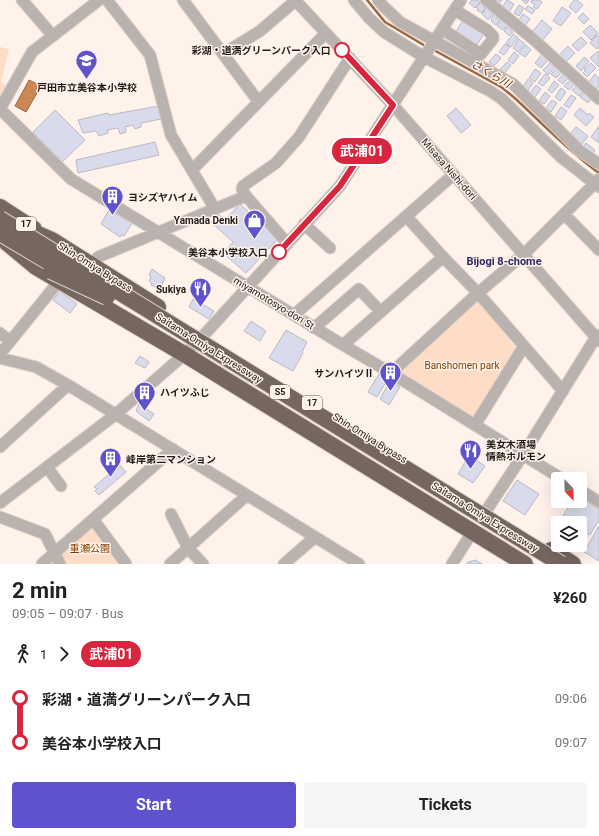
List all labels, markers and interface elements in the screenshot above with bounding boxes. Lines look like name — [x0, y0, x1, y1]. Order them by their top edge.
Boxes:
marker: 彩湖・道満グリーンパーク入口 — [334, 42, 350, 58]
place label: 彩湖・道満グリーンパーク入口 — [192, 45, 331, 56]
school or university icon: 戸田市立美谷本小学校 — [74, 48, 100, 81]
water label: さくら川 — [469, 57, 514, 91]
place label: 戸田市立美谷本小学校 — [37, 82, 137, 93]
street label: Misasa Nishi-dori — [419, 136, 479, 202]
line badge: 武浦01 — [334, 138, 390, 164]
text: 武浦01 — [340, 143, 384, 159]
building icon: ヨシズヤハイム — [100, 184, 126, 217]
place label: ヨシズヤハイム — [128, 192, 197, 203]
shop icon: Yamada Denki — [241, 207, 267, 240]
place label: Yamada Denki — [174, 215, 238, 226]
road number: 17 — [16, 217, 36, 231]
street label: Shin-Omiya Bypass — [56, 240, 134, 294]
marker: 美谷本小学校入口 — [271, 244, 287, 260]
place label: 美谷本小学校入口 — [188, 247, 268, 258]
district label: Bijogi 8-chome — [466, 255, 542, 268]
street label: miyamotosyo-dori St — [232, 275, 316, 331]
restaurant icon: Sukiya — [188, 276, 214, 309]
place label: Sukiya — [156, 284, 187, 295]
street label: Saitama-Omiya Expressway — [154, 311, 264, 385]
building icon: サンハイツⅡ — [377, 360, 403, 393]
park label: Banshomen park — [424, 360, 501, 371]
place label: サンハイツⅡ — [314, 368, 374, 379]
building icon: ハイツふじ — [132, 379, 158, 412]
road number: S5 — [270, 385, 290, 399]
place label: ハイツふじ — [160, 387, 210, 398]
road number: 17 — [302, 396, 322, 410]
street label: Shin-Omiya Bypass — [331, 411, 409, 465]
restaurant icon: 美女木酒場 情熱ホルモン — [458, 437, 484, 470]
place label: 美女木酒場 情熱ホルモン — [485, 439, 546, 462]
building icon: 峰岸第二マンション — [97, 446, 123, 479]
place label: 峰岸第二マンション — [126, 454, 216, 465]
north arrow — [551, 472, 587, 508]
map controls — [551, 472, 587, 552]
street label: Saitama-Omiya Expressway — [430, 480, 540, 554]
button: layers — [551, 516, 587, 552]
park label: 重瀬公園 — [70, 543, 110, 554]
text: 2 min — [12, 578, 67, 603]
text: ¥260 — [553, 589, 587, 607]
text: 09:05 – 09:07 · Bus — [12, 606, 124, 621]
icon: walk — [12, 643, 34, 665]
icon: forward — [53, 643, 75, 665]
text: 武浦01 — [89, 646, 133, 662]
text: 1 — [40, 647, 47, 662]
text: 彩湖・道満グリーンパーク入口 — [42, 691, 251, 709]
text: 09:06 — [555, 691, 587, 706]
text: 美谷本小学校入口 — [42, 735, 162, 753]
text: 09:07 — [555, 735, 587, 750]
button: Start — [12, 782, 296, 828]
button: Tickets — [304, 782, 587, 828]

